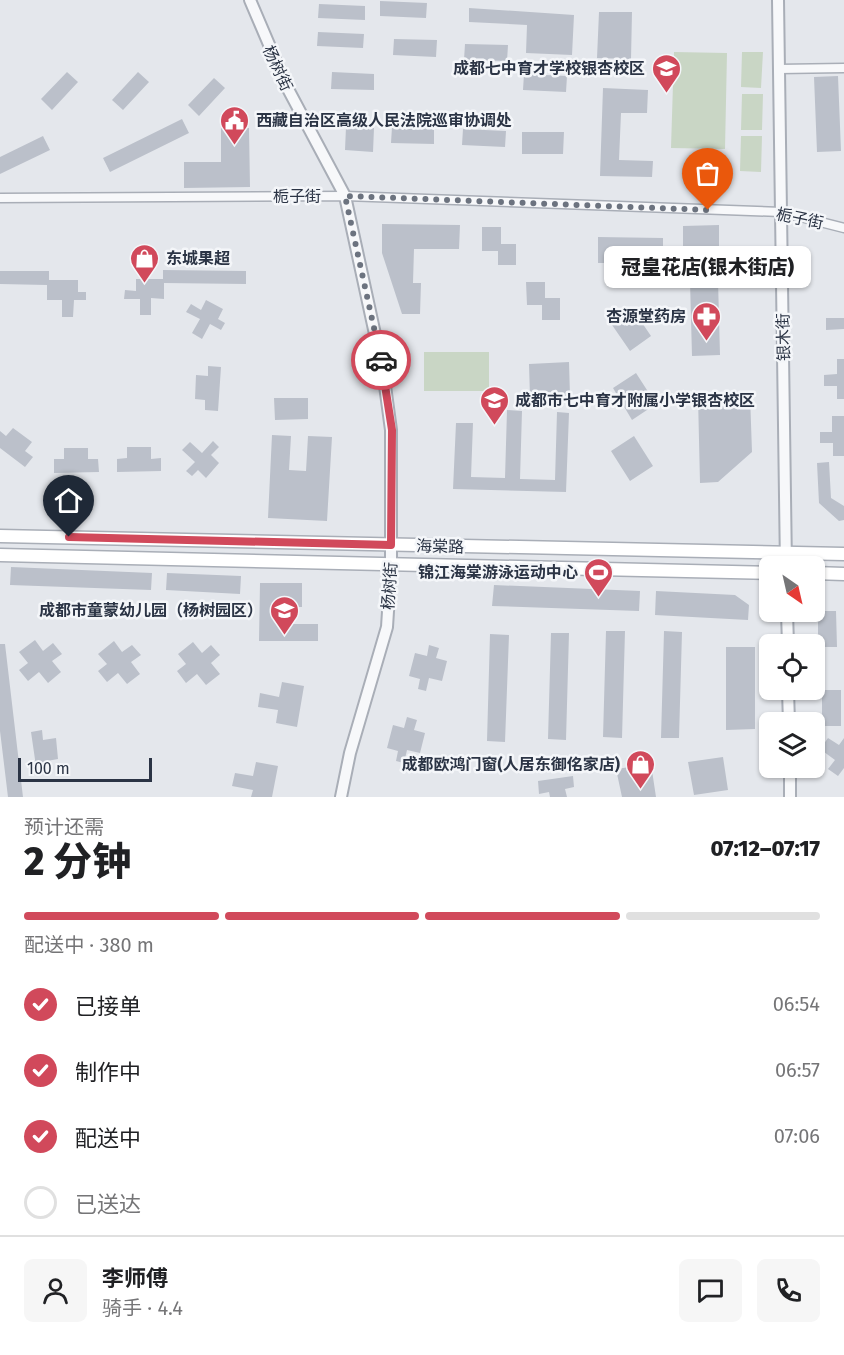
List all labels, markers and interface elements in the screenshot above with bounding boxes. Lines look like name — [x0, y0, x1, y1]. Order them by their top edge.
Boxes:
street label: 杨树街 — [259, 42, 296, 94]
school or university icon: 成都七中育才学校银杏校区 — [650, 52, 682, 94]
place label: 成都七中育才学校银杏校区 — [453, 59, 645, 78]
public building icon: 西藏自治区高级人民法院巡审协调处 — [219, 104, 251, 146]
place label: 西藏自治区高级人民法院巡审协调处 — [256, 111, 512, 130]
pin — [682, 148, 733, 210]
icon: bag — [691, 157, 724, 190]
street label: 栀子街 — [273, 187, 321, 206]
street label: 栀子街 — [774, 204, 825, 233]
shop icon: 东城果超 — [129, 242, 161, 284]
callout: 冠皇花店(银木街店) — [604, 246, 812, 288]
place label: 东城果超 — [166, 249, 230, 268]
text: 冠皇花店(银木街店) — [621, 255, 794, 279]
pharmacy icon: 杏源堂药房 — [691, 300, 723, 342]
place label: 杏源堂药房 — [606, 307, 686, 326]
street label: 银木街 — [774, 313, 793, 361]
courier — [351, 330, 411, 390]
icon: car — [365, 344, 398, 377]
school or university icon: 成都市七中育才附属小学银杏校区 — [478, 384, 510, 426]
place label: 成都市七中育才附属小学银杏校区 — [515, 391, 755, 410]
pin — [43, 475, 94, 537]
icon: home — [52, 484, 85, 517]
street label: 海棠路 — [416, 537, 464, 556]
sports icon: 锦江海棠游泳运动中心 — [583, 556, 615, 598]
north arrow — [759, 556, 825, 622]
map controls — [759, 556, 825, 778]
street label: 杨树街 — [378, 561, 401, 611]
place label: 锦江海棠游泳运动中心 — [418, 563, 578, 582]
school or university icon: 成都市童蒙幼儿园（杨树园区） — [268, 594, 300, 636]
place label: 成都市童蒙幼儿园（杨树园区） — [39, 601, 263, 620]
button: locate — [759, 634, 825, 700]
button: layers — [759, 712, 825, 778]
shop icon: 成都欧鸿门窗(人居东御佲家店) — [625, 748, 657, 790]
scale bar — [18, 755, 152, 782]
place label: 成都欧鸿门窗(人居东御佲家店) — [402, 755, 620, 774]
text: 100 m — [27, 759, 70, 778]
text: 预计还需 — [24, 815, 104, 839]
text: 07:12–07:17 — [710, 835, 820, 862]
text: 2 分钟 — [24, 839, 131, 885]
text: 配送中 · 380 m — [24, 933, 154, 957]
icon: check — [24, 988, 57, 1021]
text: 06:54 — [773, 992, 820, 1016]
text: 已接单 — [75, 993, 141, 1020]
icon: check — [24, 1054, 57, 1087]
text: 06:57 — [775, 1058, 820, 1082]
text: 制作中 — [75, 1059, 141, 1086]
icon: check — [24, 1120, 57, 1153]
text: 07:06 — [774, 1124, 820, 1148]
text: 配送中 — [75, 1125, 141, 1152]
text: 已送达 — [75, 1191, 141, 1218]
button: person — [24, 1259, 87, 1322]
button: chat — [679, 1259, 742, 1322]
button: phone — [757, 1259, 820, 1322]
text: 李师傅 — [102, 1265, 168, 1292]
text: 骑手 · 4.4 — [102, 1296, 183, 1320]

